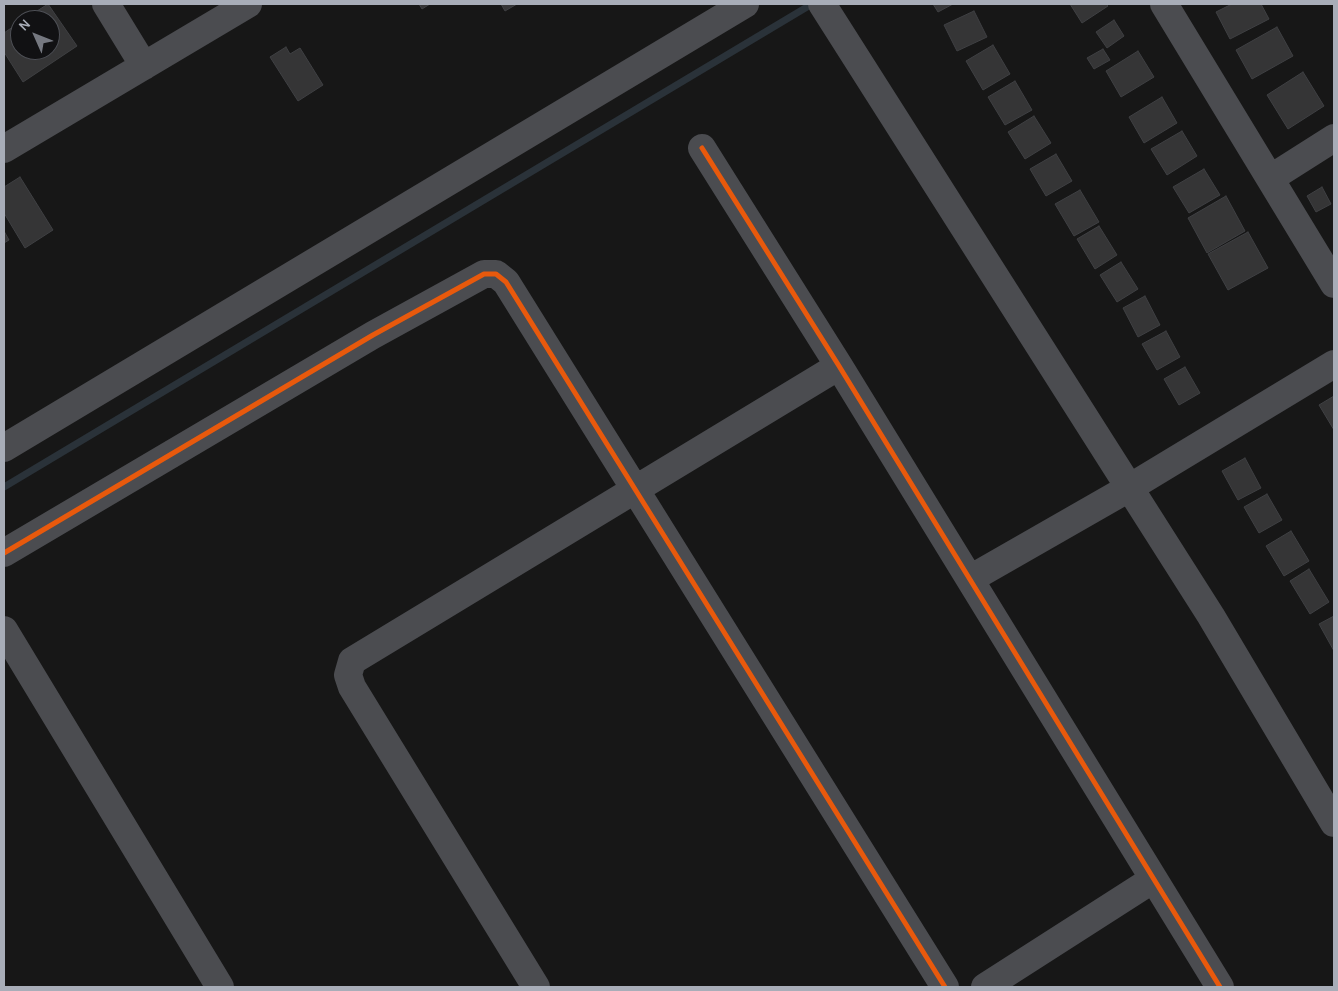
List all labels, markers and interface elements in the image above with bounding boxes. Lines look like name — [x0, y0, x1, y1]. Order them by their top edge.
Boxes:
north arrow — [10, 10, 60, 60]
text: N — [15, 15, 34, 34]

